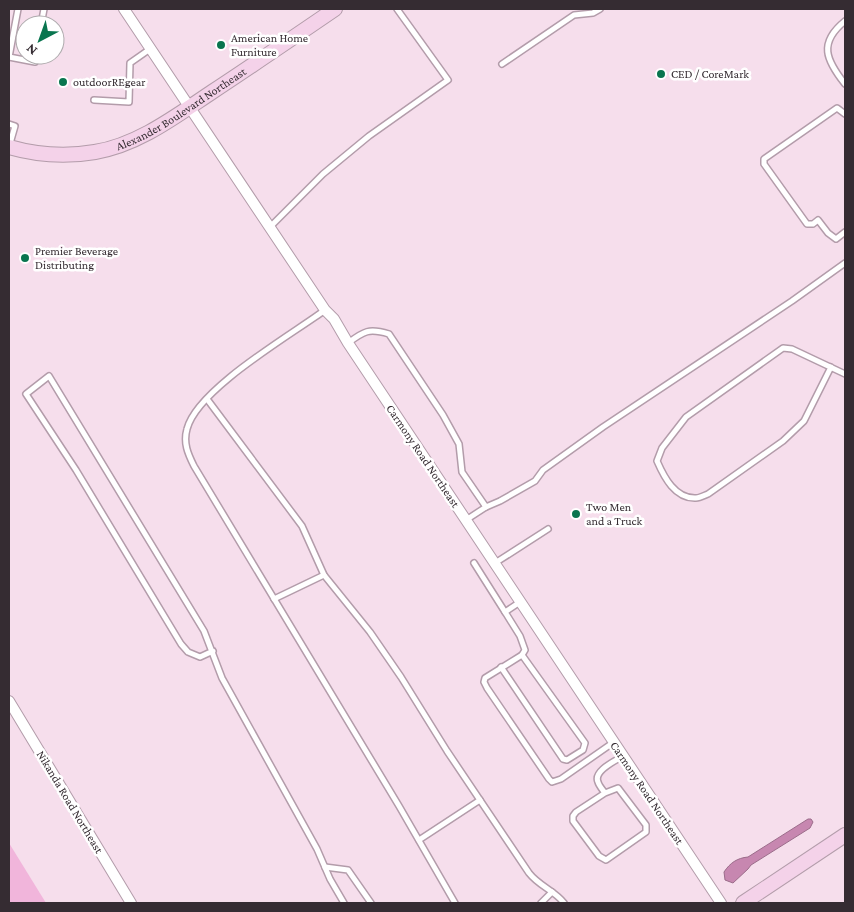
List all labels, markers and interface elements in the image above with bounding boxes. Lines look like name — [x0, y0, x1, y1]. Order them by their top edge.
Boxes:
north arrow — [15, 15, 65, 65]
place label: American Home Furniture — [231, 31, 308, 59]
marker: American Home Furniture — [215, 39, 227, 51]
text: N — [22, 40, 40, 59]
street label: Alexander Boulevard Northeast — [114, 64, 250, 153]
place label: CED / CoreMark — [671, 67, 749, 81]
marker: CED / CoreMark — [655, 68, 667, 80]
place label: outdoorREgear — [73, 75, 146, 89]
marker: outdoorREgear — [57, 76, 69, 88]
place label: Premier Beverage Distributing — [35, 244, 118, 272]
marker: Premier Beverage Distributing — [19, 252, 31, 264]
street label: Carmony Road Northeast — [383, 402, 463, 511]
place label: Two Men and a Truck — [586, 500, 642, 528]
marker: Two Men and a Truck — [570, 508, 582, 520]
street label: Carmony Road Northeast — [607, 739, 687, 848]
street label: Nikanda Road Northeast — [34, 748, 107, 857]

